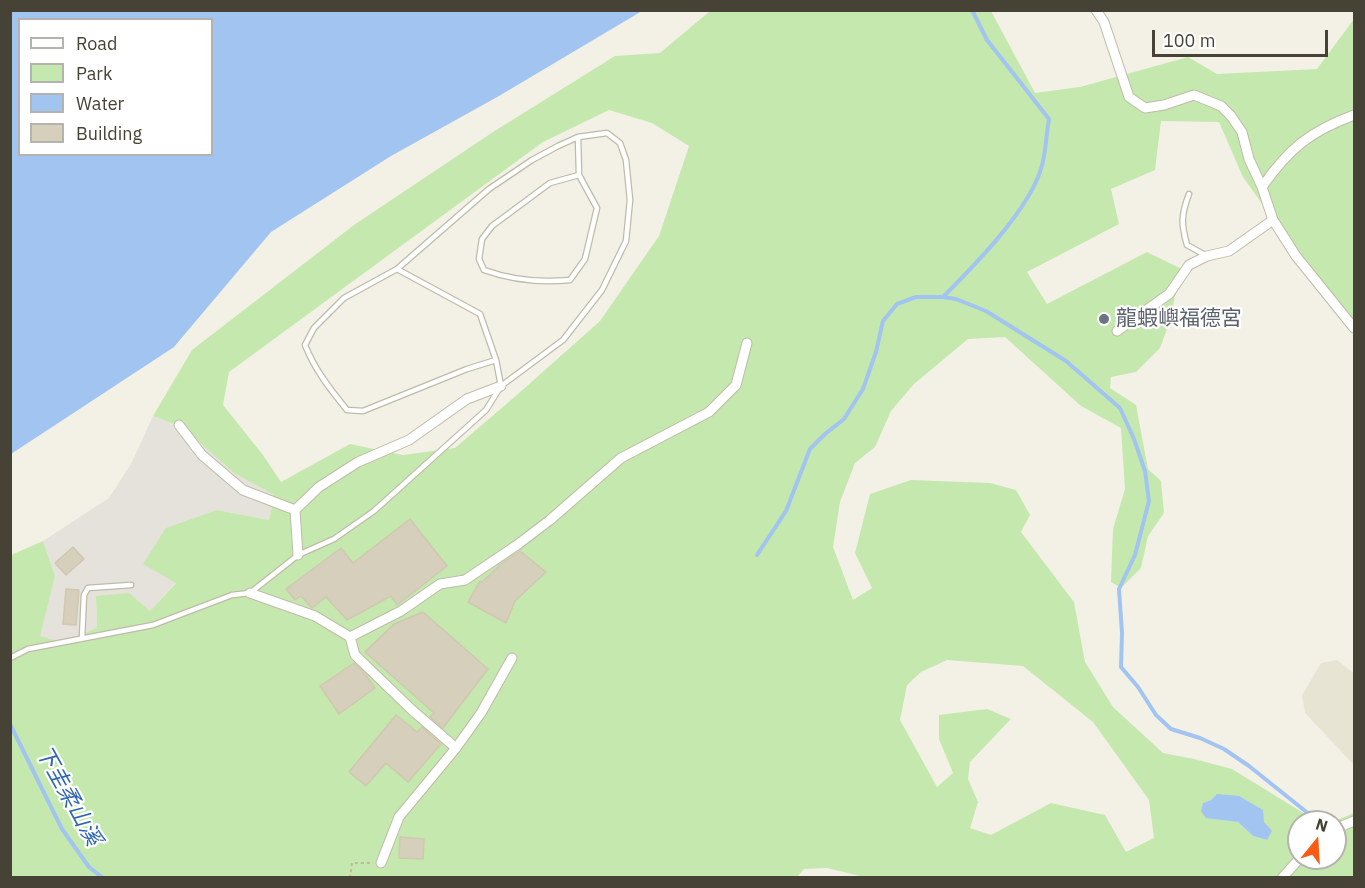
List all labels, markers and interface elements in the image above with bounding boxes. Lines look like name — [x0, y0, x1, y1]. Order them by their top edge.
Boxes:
legend — [18, 18, 213, 156]
scale bar — [1155, 18, 1330, 56]
text: 100 m — [1163, 29, 1215, 52]
text: Road — [76, 32, 117, 55]
text: Park — [76, 62, 112, 85]
text: Water — [76, 92, 124, 115]
text: Building — [76, 122, 142, 145]
place label: 龍蝦嶼福德宮 — [1116, 306, 1242, 332]
marker: 龍蝦嶼福德宮 — [1097, 312, 1111, 326]
water label: 下圭柔山溪 — [30, 741, 106, 851]
north arrow — [1287, 810, 1347, 870]
text: N — [1313, 813, 1331, 836]

